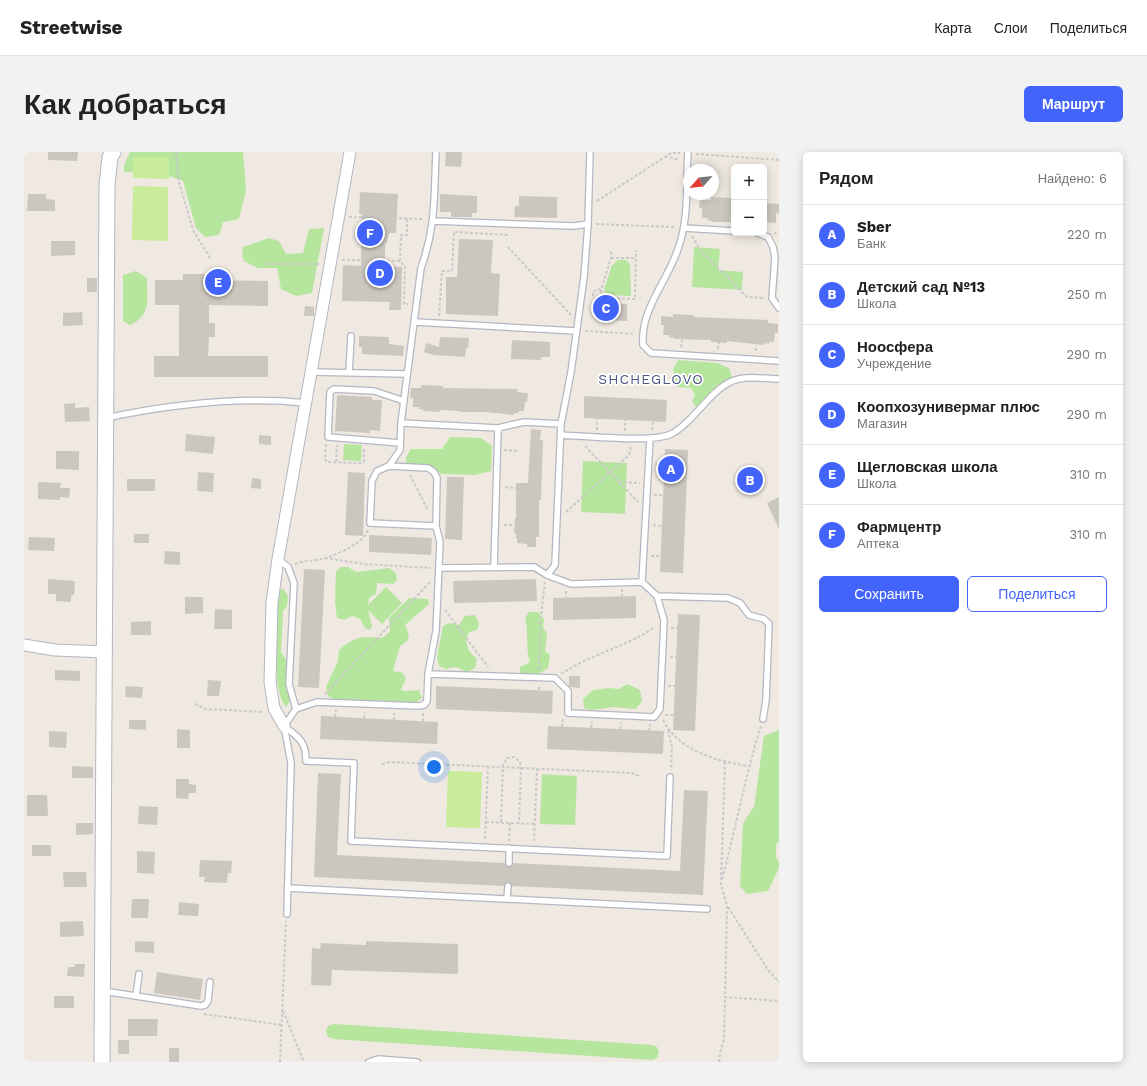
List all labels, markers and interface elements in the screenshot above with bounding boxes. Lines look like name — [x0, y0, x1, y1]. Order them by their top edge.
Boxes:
text: Streetwise — [20, 16, 123, 39]
text: Карта — [934, 20, 972, 36]
text: Слои — [994, 20, 1028, 36]
text: Поделиться — [1050, 20, 1127, 36]
button: Маршрут — [1024, 86, 1123, 122]
text: Как добраться — [24, 88, 227, 121]
north arrow — [683, 164, 719, 200]
map controls — [731, 164, 767, 236]
button: + — [731, 164, 767, 200]
text: Рядом — [819, 168, 874, 188]
text: Найдено: 6 — [1038, 171, 1107, 186]
button: − — [731, 200, 767, 236]
pin: F — [357, 218, 383, 248]
text: Sber — [857, 218, 891, 236]
text: A — [828, 227, 836, 242]
text: 220 m — [1067, 227, 1107, 242]
text: Банк — [857, 236, 886, 251]
pin: D — [367, 258, 393, 288]
pin: E — [205, 267, 231, 297]
text: Детский сад №13 — [857, 278, 985, 296]
text: B — [828, 287, 836, 302]
text: 250 m — [1067, 287, 1107, 302]
pin: C — [593, 293, 619, 323]
text: Школа — [857, 296, 897, 311]
text: Ноосфера — [857, 338, 933, 356]
text: C — [828, 347, 836, 362]
text: 290 m — [1066, 347, 1107, 362]
text: Учреждение — [857, 356, 932, 371]
district label: SHCHEGLOVO — [598, 371, 704, 387]
text: Коопхозунивермаг плюс — [857, 398, 1040, 416]
text: D — [827, 407, 837, 422]
text: 290 m — [1066, 407, 1107, 422]
text: Магазин — [857, 416, 907, 431]
pin: A — [658, 454, 684, 484]
text: Щегловская школа — [857, 458, 998, 476]
pin: B — [737, 465, 763, 495]
text: E — [828, 467, 836, 482]
text: 310 m — [1069, 467, 1107, 482]
text: Школа — [857, 476, 897, 491]
text: Фармцентр — [857, 518, 941, 536]
text: F — [828, 527, 836, 542]
text: 310 m — [1069, 527, 1107, 542]
text: Аптека — [857, 536, 899, 551]
button: Сохранить — [819, 576, 959, 612]
button: Поделиться — [967, 576, 1107, 612]
your location — [424, 757, 444, 777]

